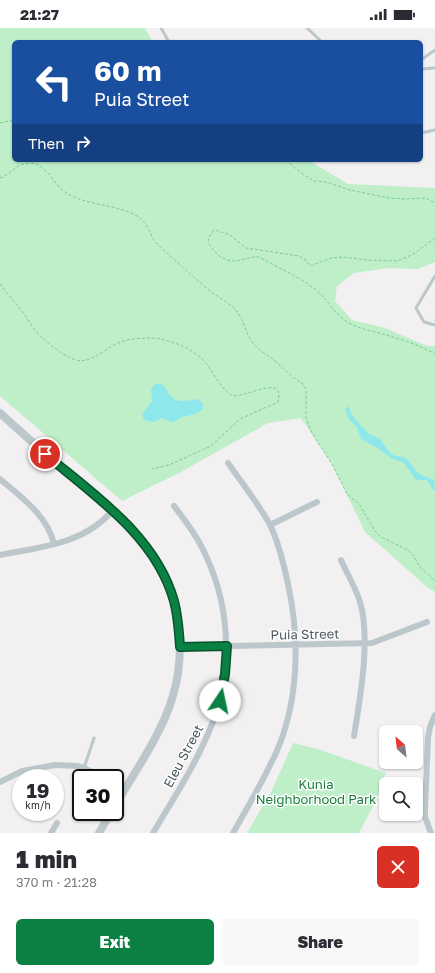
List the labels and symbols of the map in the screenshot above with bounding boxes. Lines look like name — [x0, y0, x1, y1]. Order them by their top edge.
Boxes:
pin — [28, 437, 62, 471]
street label: Puia Street — [270, 625, 340, 643]
position arrow — [199, 680, 241, 722]
street label: Eleu Street — [160, 722, 206, 790]
north arrow — [379, 725, 423, 769]
speed limit sign: 30 — [72, 769, 124, 821]
park label: Kunia Neighborhood Park — [256, 776, 377, 807]

